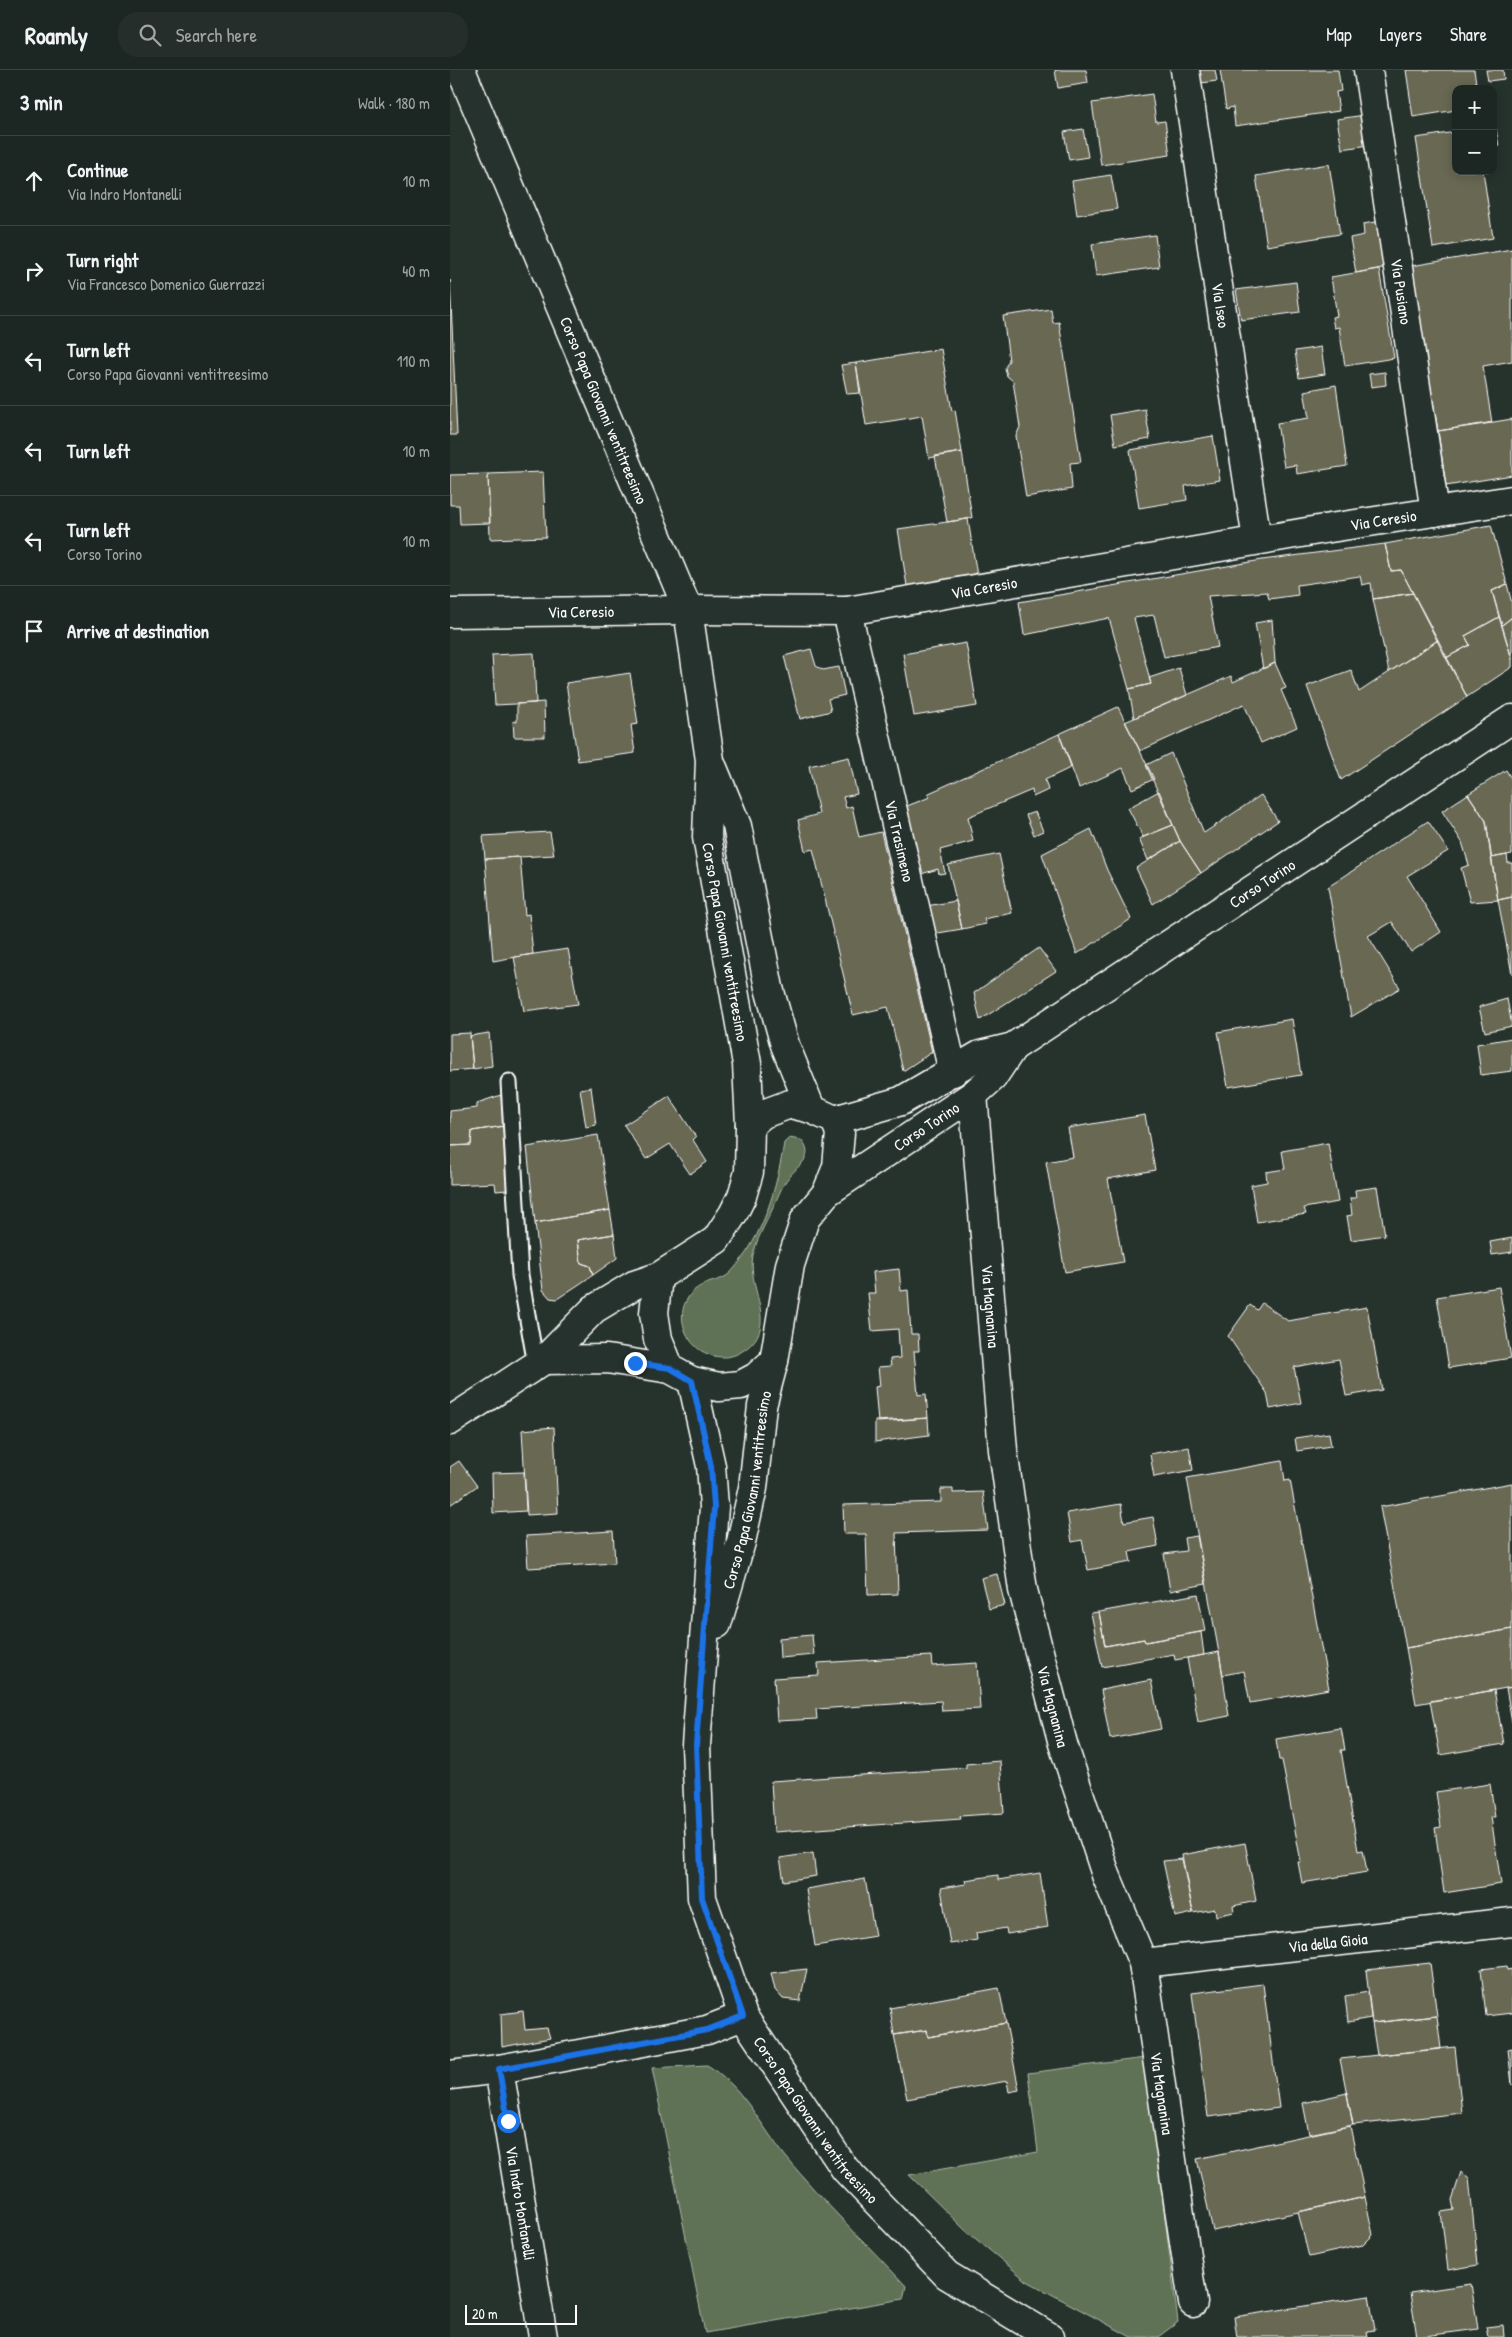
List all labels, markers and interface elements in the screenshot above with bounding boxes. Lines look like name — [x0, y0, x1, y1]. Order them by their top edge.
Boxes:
search box — [118, 12, 468, 57]
text: Roamly — [25, 19, 88, 51]
icon: search — [136, 21, 164, 49]
text: Search here — [176, 22, 257, 48]
text: Map — [1326, 22, 1352, 47]
text: Layers — [1380, 22, 1422, 47]
text: Share — [1450, 22, 1487, 47]
map controls — [1452, 85, 1497, 175]
button: + — [1452, 85, 1497, 130]
text: 3 min — [20, 88, 63, 117]
text: Walk · 180 m — [358, 92, 430, 114]
button: − — [1452, 130, 1497, 175]
text: Continue — [67, 157, 128, 183]
icon: ahead — [20, 167, 48, 195]
text: 10 m — [402, 170, 430, 192]
text: Via Indro Montanelli — [67, 183, 182, 205]
text: Turn right — [67, 247, 138, 273]
icon: right — [20, 257, 48, 285]
street label: Via Pusiano — [1386, 257, 1418, 326]
text: 40 m — [402, 260, 430, 282]
text: Via Francesco Domenico Guerrazzi — [67, 273, 265, 295]
street label: Via Iseo — [1207, 281, 1235, 330]
street label: Corso Papa Giovanni ventitreesimo — [555, 313, 653, 508]
text: Turn left — [67, 337, 130, 363]
icon: left — [20, 347, 48, 375]
text: 110 m — [397, 350, 430, 372]
text: Corso Papa Giovanni ventitreesimo — [67, 363, 268, 385]
icon: left — [20, 437, 48, 465]
text: Turn left — [67, 438, 130, 464]
text: 10 m — [402, 440, 430, 462]
street label: Via Ceresio — [1349, 504, 1418, 536]
text: Turn left — [67, 517, 130, 543]
icon: left — [20, 527, 48, 555]
text: 10 m — [402, 530, 430, 552]
text: Corso Torino — [67, 543, 142, 565]
street label: Via Ceresio — [949, 571, 1019, 604]
street label: Via Ceresio — [548, 600, 615, 623]
icon: arrive — [20, 617, 48, 645]
text: Arrive at destination — [67, 618, 209, 644]
street label: Via Trasimeno — [880, 798, 920, 885]
street label: Corso Papa Giovanni ventitreesimo — [697, 841, 754, 1044]
street label: Corso Torino — [1225, 853, 1300, 913]
street label: Corso Torino — [889, 1096, 964, 1156]
street label: Via Magnanina — [976, 1264, 1005, 1349]
route end — [624, 1352, 647, 1375]
street label: Corso Papa Giovanni ventitreesimo — [717, 1388, 777, 1591]
street label: Via Magnanina — [1032, 1663, 1074, 1750]
street label: Via della Gioia — [1287, 1927, 1369, 1958]
street label: Corso Papa Giovanni ventitreesimo — [748, 2032, 884, 2209]
street label: Via Magnanina — [1145, 2051, 1179, 2136]
route start — [497, 2110, 520, 2133]
street label: Via Indro Montanelli — [501, 2145, 541, 2262]
scale bar — [465, 2302, 578, 2325]
text: 20 m — [472, 2304, 498, 2323]

